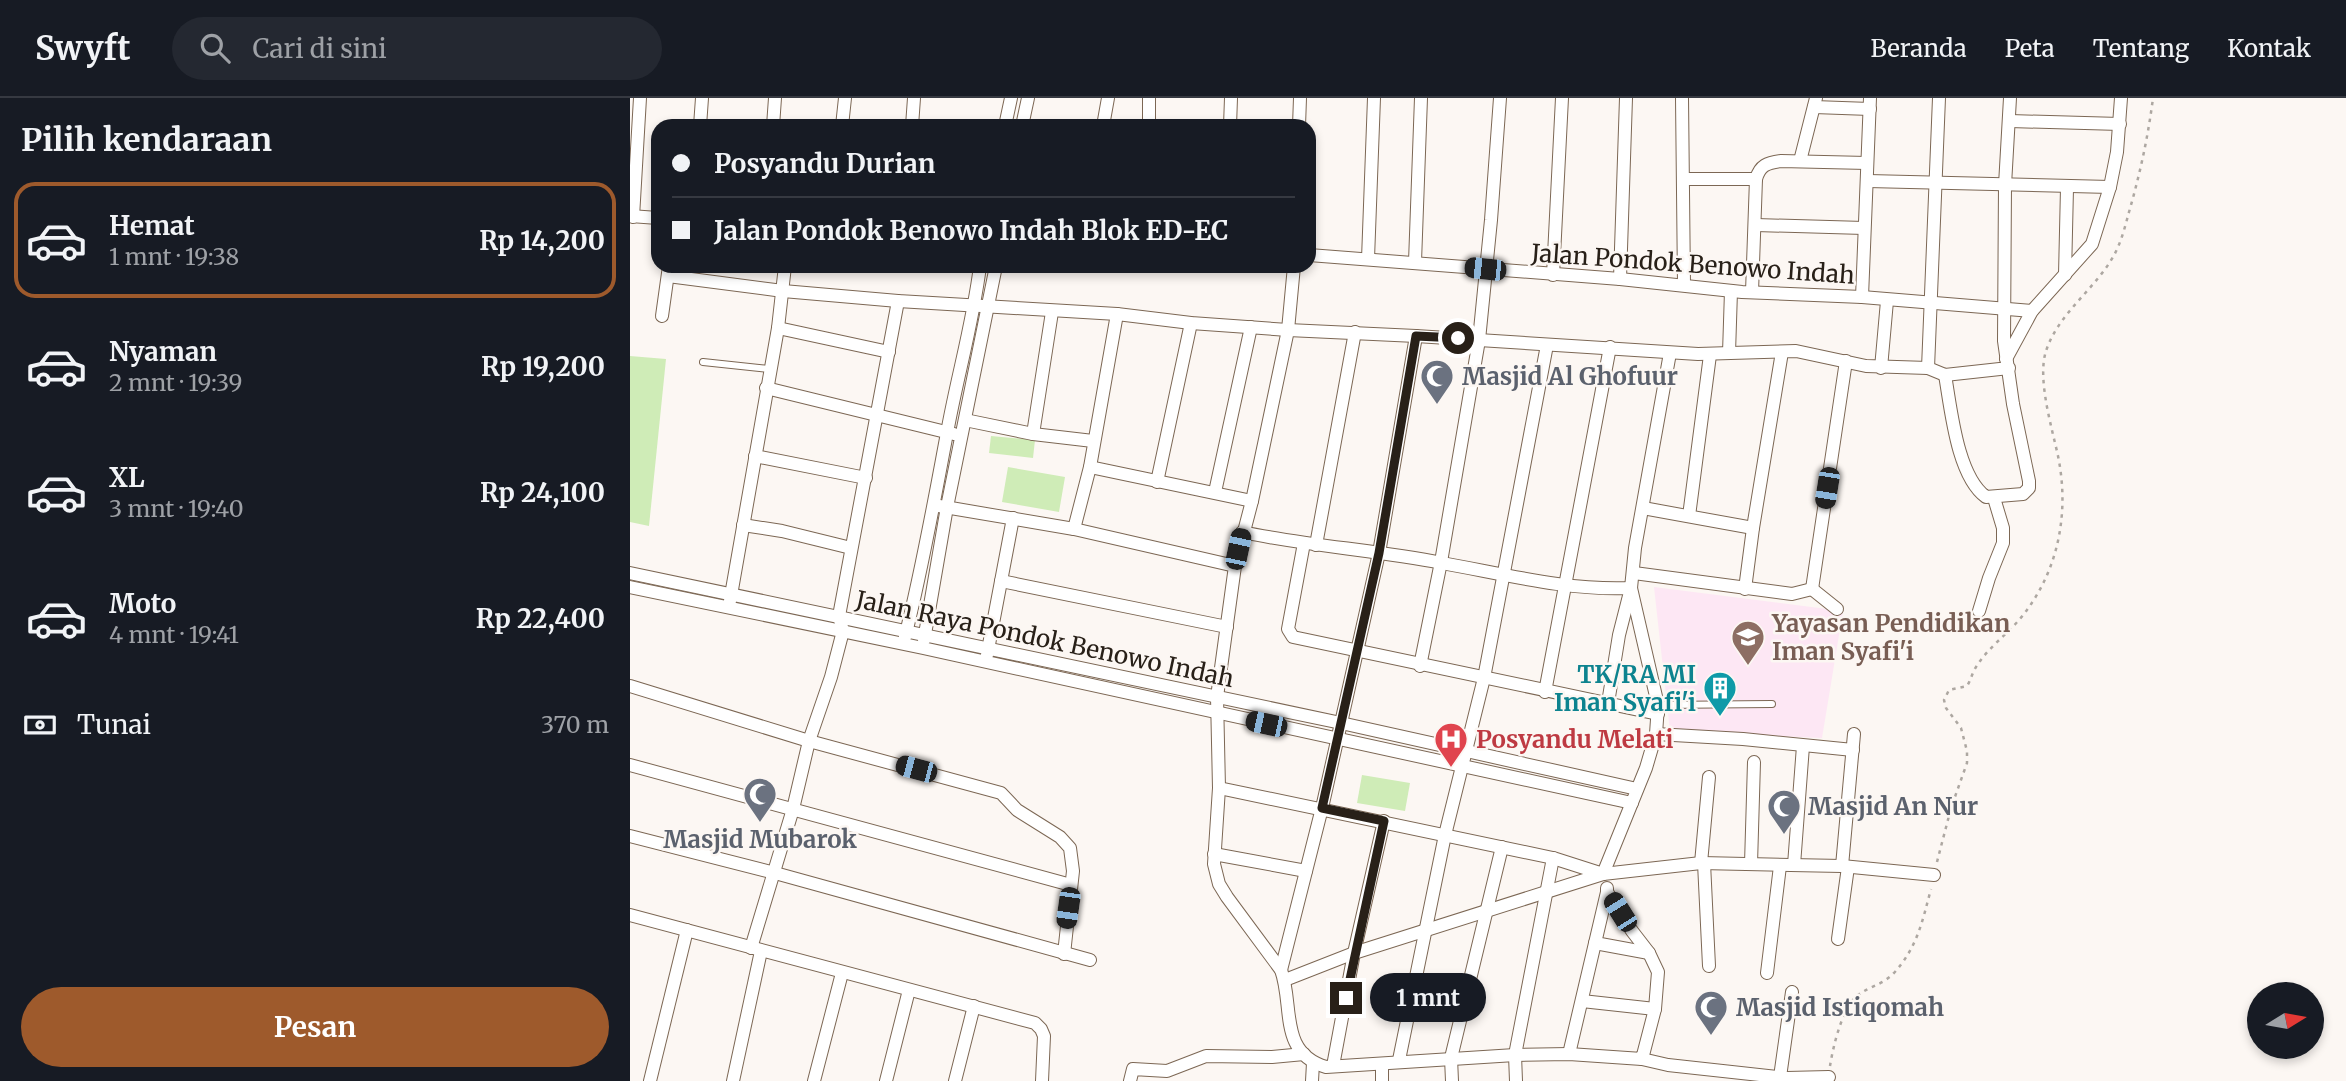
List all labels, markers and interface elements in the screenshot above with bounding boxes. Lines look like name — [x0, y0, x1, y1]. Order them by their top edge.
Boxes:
search box — [172, 17, 662, 80]
text: Swyft — [35, 28, 130, 69]
icon: search — [196, 29, 234, 67]
text: Cari di sini — [252, 32, 387, 65]
text: Beranda — [1871, 33, 1967, 64]
text: Peta — [2005, 33, 2055, 64]
text: Tentang — [2093, 33, 2189, 64]
text: Kontak — [2227, 33, 2311, 64]
text: Pilih kendaraan — [21, 120, 272, 160]
text: Posyandu Durian — [714, 147, 935, 180]
icon: car — [25, 209, 88, 272]
text: Hemat — [109, 209, 195, 242]
text: Jalan Pondok Benowo Indah Blok ED-EC — [714, 214, 1228, 247]
text: Rp 14,200 — [479, 224, 605, 257]
street label: Jalan Pondok Benowo Indah — [1529, 237, 1856, 291]
text: 1 mnt · 19:38 — [109, 242, 239, 271]
car — [1464, 256, 1507, 282]
route start — [1442, 322, 1474, 354]
icon: car — [25, 335, 88, 398]
text: Nyaman — [109, 335, 217, 368]
text: Rp 19,200 — [481, 350, 605, 383]
mosque icon: Masjid Al Ghofuur — [1418, 357, 1456, 406]
place label: Masjid Al Ghofuur — [1462, 361, 1678, 392]
text: 2 mnt · 19:39 — [109, 368, 242, 397]
icon: car — [25, 461, 88, 524]
text: XL — [109, 461, 145, 494]
car — [1814, 466, 1841, 510]
text: Rp 24,100 — [480, 476, 605, 509]
text: 3 mnt · 19:40 — [109, 494, 244, 523]
car — [1224, 526, 1253, 572]
street label: Jalan Raya Pondok Benowo Indah — [852, 584, 1237, 694]
icon: car — [25, 587, 88, 650]
text: Moto — [109, 587, 176, 620]
text: Rp 22,400 — [476, 602, 605, 635]
place label: Yayasan Pendidikan Iman Syafi'i — [1771, 608, 2010, 667]
school or university icon: Yayasan Pendidikan Iman Syafi'i — [1729, 618, 1767, 667]
text: 4 mnt · 19:41 — [109, 620, 239, 649]
place label: TK/RA MI Iman Syafi'i — [1554, 659, 1696, 718]
building icon: TK/RA MI Iman Syafi'i — [1701, 669, 1739, 718]
icon: cash — [21, 706, 59, 744]
text: Tunai — [77, 708, 151, 741]
car — [1244, 709, 1289, 739]
text: 370 m — [541, 710, 609, 739]
hospital icon: Posyandu Melati — [1432, 720, 1470, 769]
place label: Posyandu Melati — [1476, 724, 1674, 755]
car — [893, 753, 940, 785]
mosque icon: Masjid Mubarok — [741, 775, 779, 824]
mosque icon: Masjid An Nur — [1765, 787, 1803, 836]
place label: Masjid An Nur — [1808, 791, 1978, 822]
place label: Masjid Mubarok — [663, 824, 857, 855]
car — [1055, 886, 1082, 930]
car — [1600, 889, 1641, 935]
callout: 1 mnt — [1370, 974, 1486, 1023]
route end — [1330, 982, 1362, 1014]
north arrow — [2247, 982, 2324, 1059]
map controls — [2247, 982, 2324, 1059]
text: 1 mnt — [1396, 983, 1460, 1012]
button: Pesan — [21, 987, 609, 1067]
mosque icon: Masjid Istiqomah — [1692, 988, 1730, 1037]
place label: Masjid Istiqomah — [1736, 992, 1944, 1023]

